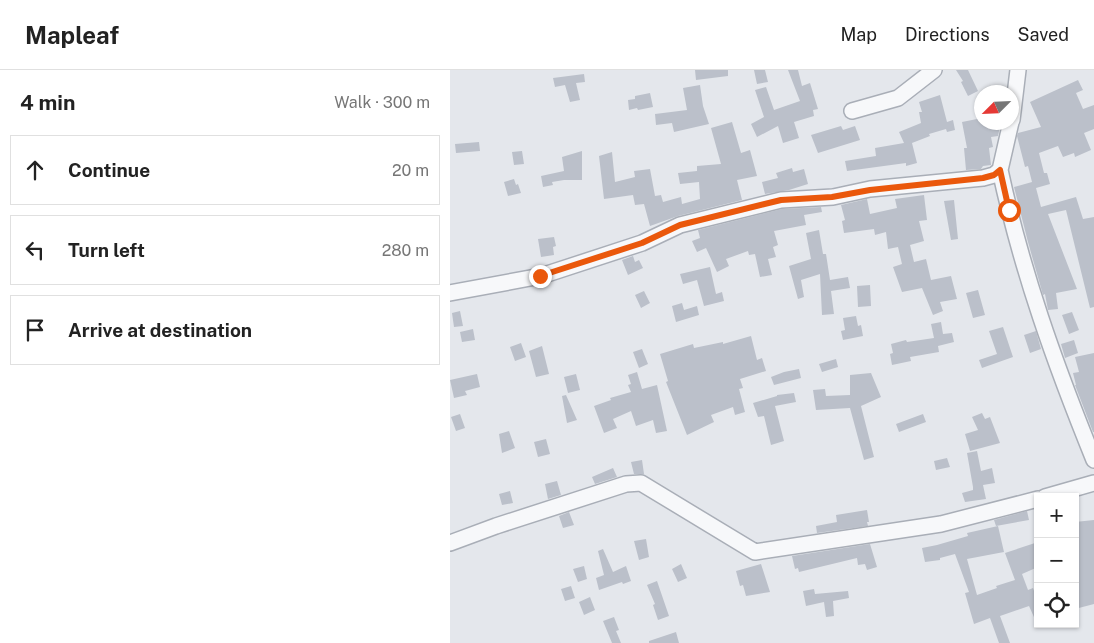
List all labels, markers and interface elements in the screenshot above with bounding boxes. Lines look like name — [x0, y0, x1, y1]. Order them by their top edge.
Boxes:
text: Mapleaf — [25, 21, 119, 49]
text: Map — [840, 24, 877, 45]
text: Directions — [905, 24, 990, 45]
text: Saved — [1018, 24, 1069, 45]
north arrow — [974, 85, 1019, 130]
text: 4 min — [20, 90, 75, 115]
text: Walk · 300 m — [334, 93, 430, 112]
icon: ahead — [21, 156, 49, 184]
text: Continue — [68, 159, 150, 181]
text: 20 m — [392, 161, 429, 180]
route start — [998, 199, 1021, 222]
icon: left — [21, 236, 49, 264]
text: Turn left — [68, 239, 145, 261]
text: 280 m — [382, 241, 429, 260]
route end — [529, 265, 552, 288]
icon: arrive — [21, 316, 49, 344]
text: Arrive at destination — [68, 319, 252, 341]
map controls — [1034, 493, 1079, 628]
button: + — [1034, 493, 1079, 538]
button: − — [1034, 538, 1079, 583]
button: locate — [1034, 583, 1079, 628]

